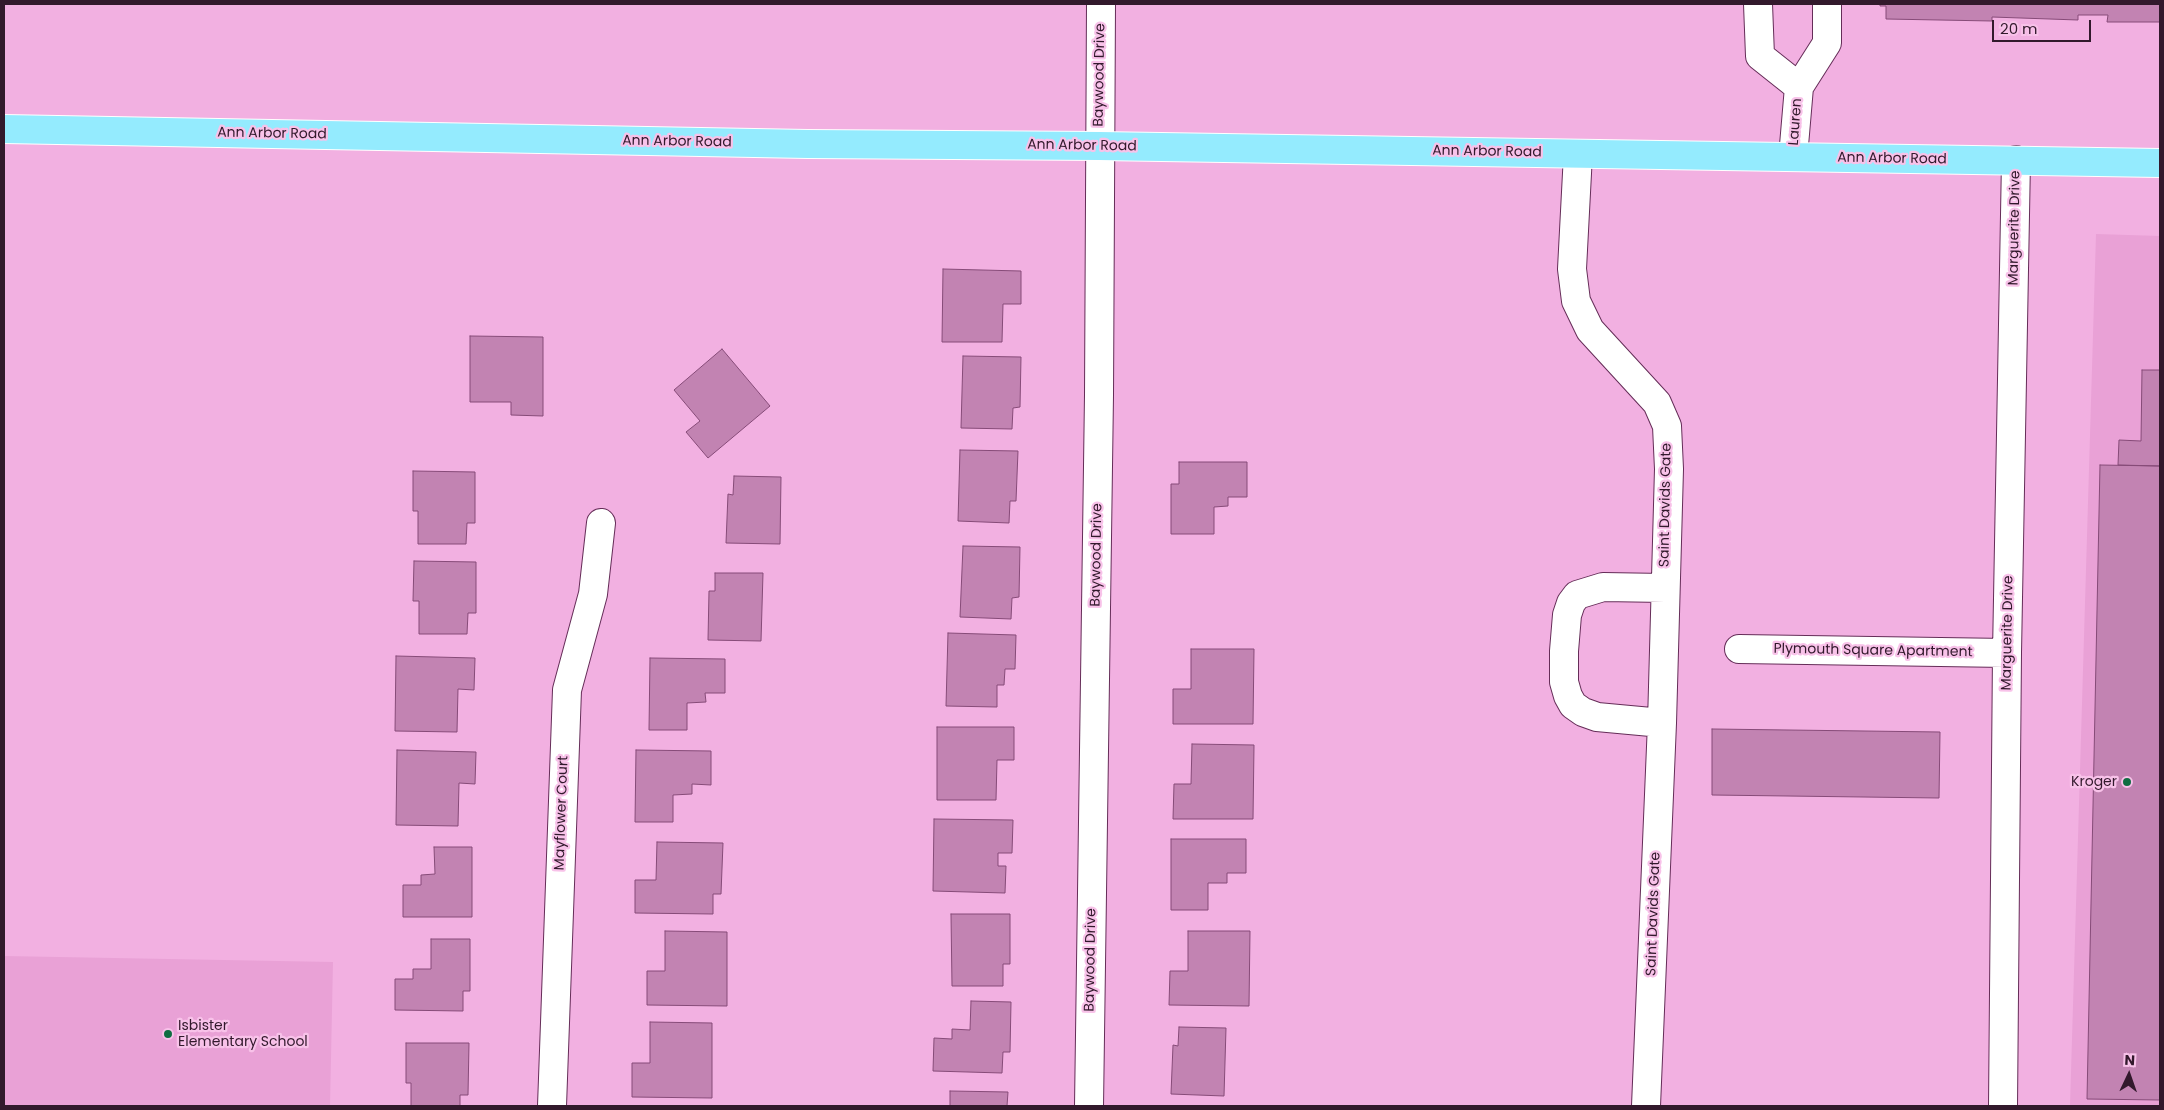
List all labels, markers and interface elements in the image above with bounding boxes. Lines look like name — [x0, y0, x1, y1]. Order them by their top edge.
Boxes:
scale bar — [1994, 10, 2093, 42]
text: 20 m — [2000, 18, 2038, 39]
street label: Baywood Drive — [1091, 23, 1109, 127]
street label: Lauren — [1786, 98, 1806, 146]
street label: Ann Arbor Road — [217, 125, 327, 143]
street label: Ann Arbor Road — [622, 133, 732, 151]
street label: Ann Arbor Road — [1027, 137, 1137, 155]
street label: Ann Arbor Road — [1432, 143, 1542, 161]
street label: Ann Arbor Road — [1837, 150, 1947, 168]
street label: Marguerite Drive — [2006, 170, 2024, 286]
street label: Saint Davids Gate — [1657, 443, 1675, 567]
street label: Baywood Drive — [1088, 503, 1106, 607]
street label: Marguerite Drive — [1999, 575, 2017, 691]
street label: Plymouth Square Apartment — [1773, 641, 1973, 661]
street label: Mayflower Court — [552, 755, 572, 871]
place label: Kroger — [2071, 774, 2117, 790]
marker: Kroger — [2121, 776, 2133, 788]
street label: Saint Davids Gate — [1643, 852, 1665, 976]
street label: Baywood Drive — [1082, 908, 1100, 1012]
place label: Isbister Elementary School — [178, 1018, 308, 1050]
marker: Isbister Elementary School — [162, 1028, 174, 1040]
north arrow — [2104, 1050, 2154, 1100]
text: N — [2124, 1050, 2136, 1070]

